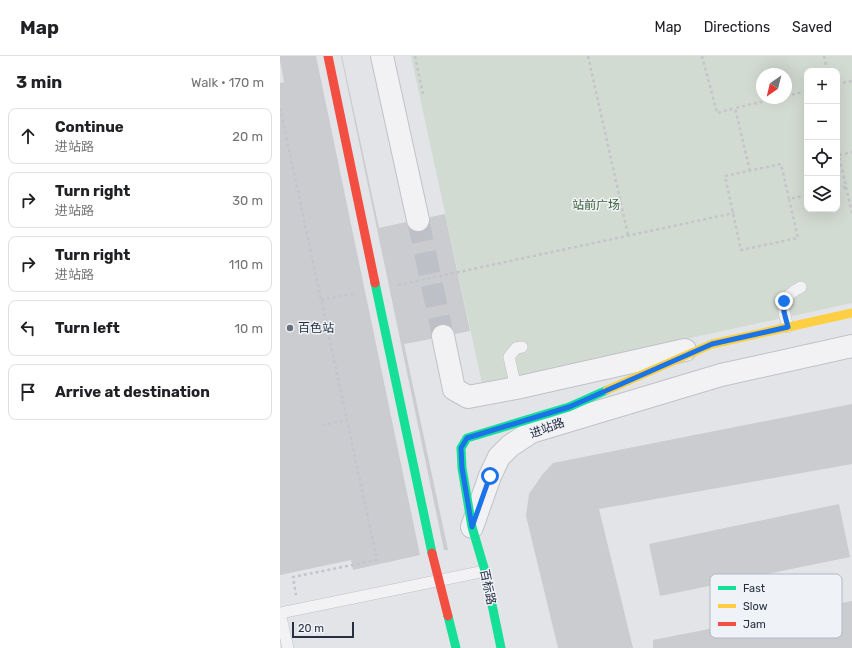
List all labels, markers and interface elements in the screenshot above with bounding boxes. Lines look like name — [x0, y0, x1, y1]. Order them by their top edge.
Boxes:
text: Map — [20, 16, 59, 39]
text: Map — [655, 19, 682, 36]
text: Directions — [704, 19, 770, 36]
text: Saved — [792, 19, 832, 36]
north arrow — [756, 68, 792, 104]
map controls — [804, 68, 840, 212]
button: + — [804, 68, 840, 104]
text: 3 min — [16, 72, 62, 92]
text: Walk · 170 m — [191, 75, 264, 90]
button: − — [804, 104, 840, 140]
text: Continue — [55, 118, 124, 136]
icon: ahead — [17, 125, 39, 147]
text: 20 m — [232, 129, 263, 144]
text: 进站路 — [55, 139, 94, 154]
button: locate — [804, 140, 840, 176]
button: layers — [804, 176, 840, 212]
text: Turn right — [55, 182, 130, 200]
icon: right — [17, 189, 39, 211]
text: 30 m — [232, 193, 263, 208]
park label: 站前广场 — [572, 198, 620, 212]
text: 进站路 — [55, 203, 94, 218]
text: Turn right — [55, 246, 130, 264]
icon: right — [17, 253, 39, 275]
text: 110 m — [229, 257, 263, 272]
text: 进站路 — [55, 267, 94, 282]
route end — [775, 292, 793, 310]
icon: left — [17, 317, 39, 339]
text: Turn left — [55, 319, 120, 337]
text: 10 m — [234, 321, 263, 336]
place label: 百色站 — [298, 321, 334, 335]
marker: 百色站 — [285, 323, 295, 333]
icon: arrive — [17, 381, 39, 403]
text: Arrive at destination — [55, 383, 210, 401]
street label: 进站路 — [528, 415, 566, 441]
route start — [481, 467, 499, 485]
street label: 百标路 — [477, 568, 499, 606]
legend — [710, 574, 842, 638]
text: Fast — [743, 582, 766, 595]
text: Slow — [743, 600, 768, 613]
text: Jam — [743, 618, 766, 631]
scale bar — [292, 620, 354, 639]
text: 20 m — [298, 622, 324, 635]

